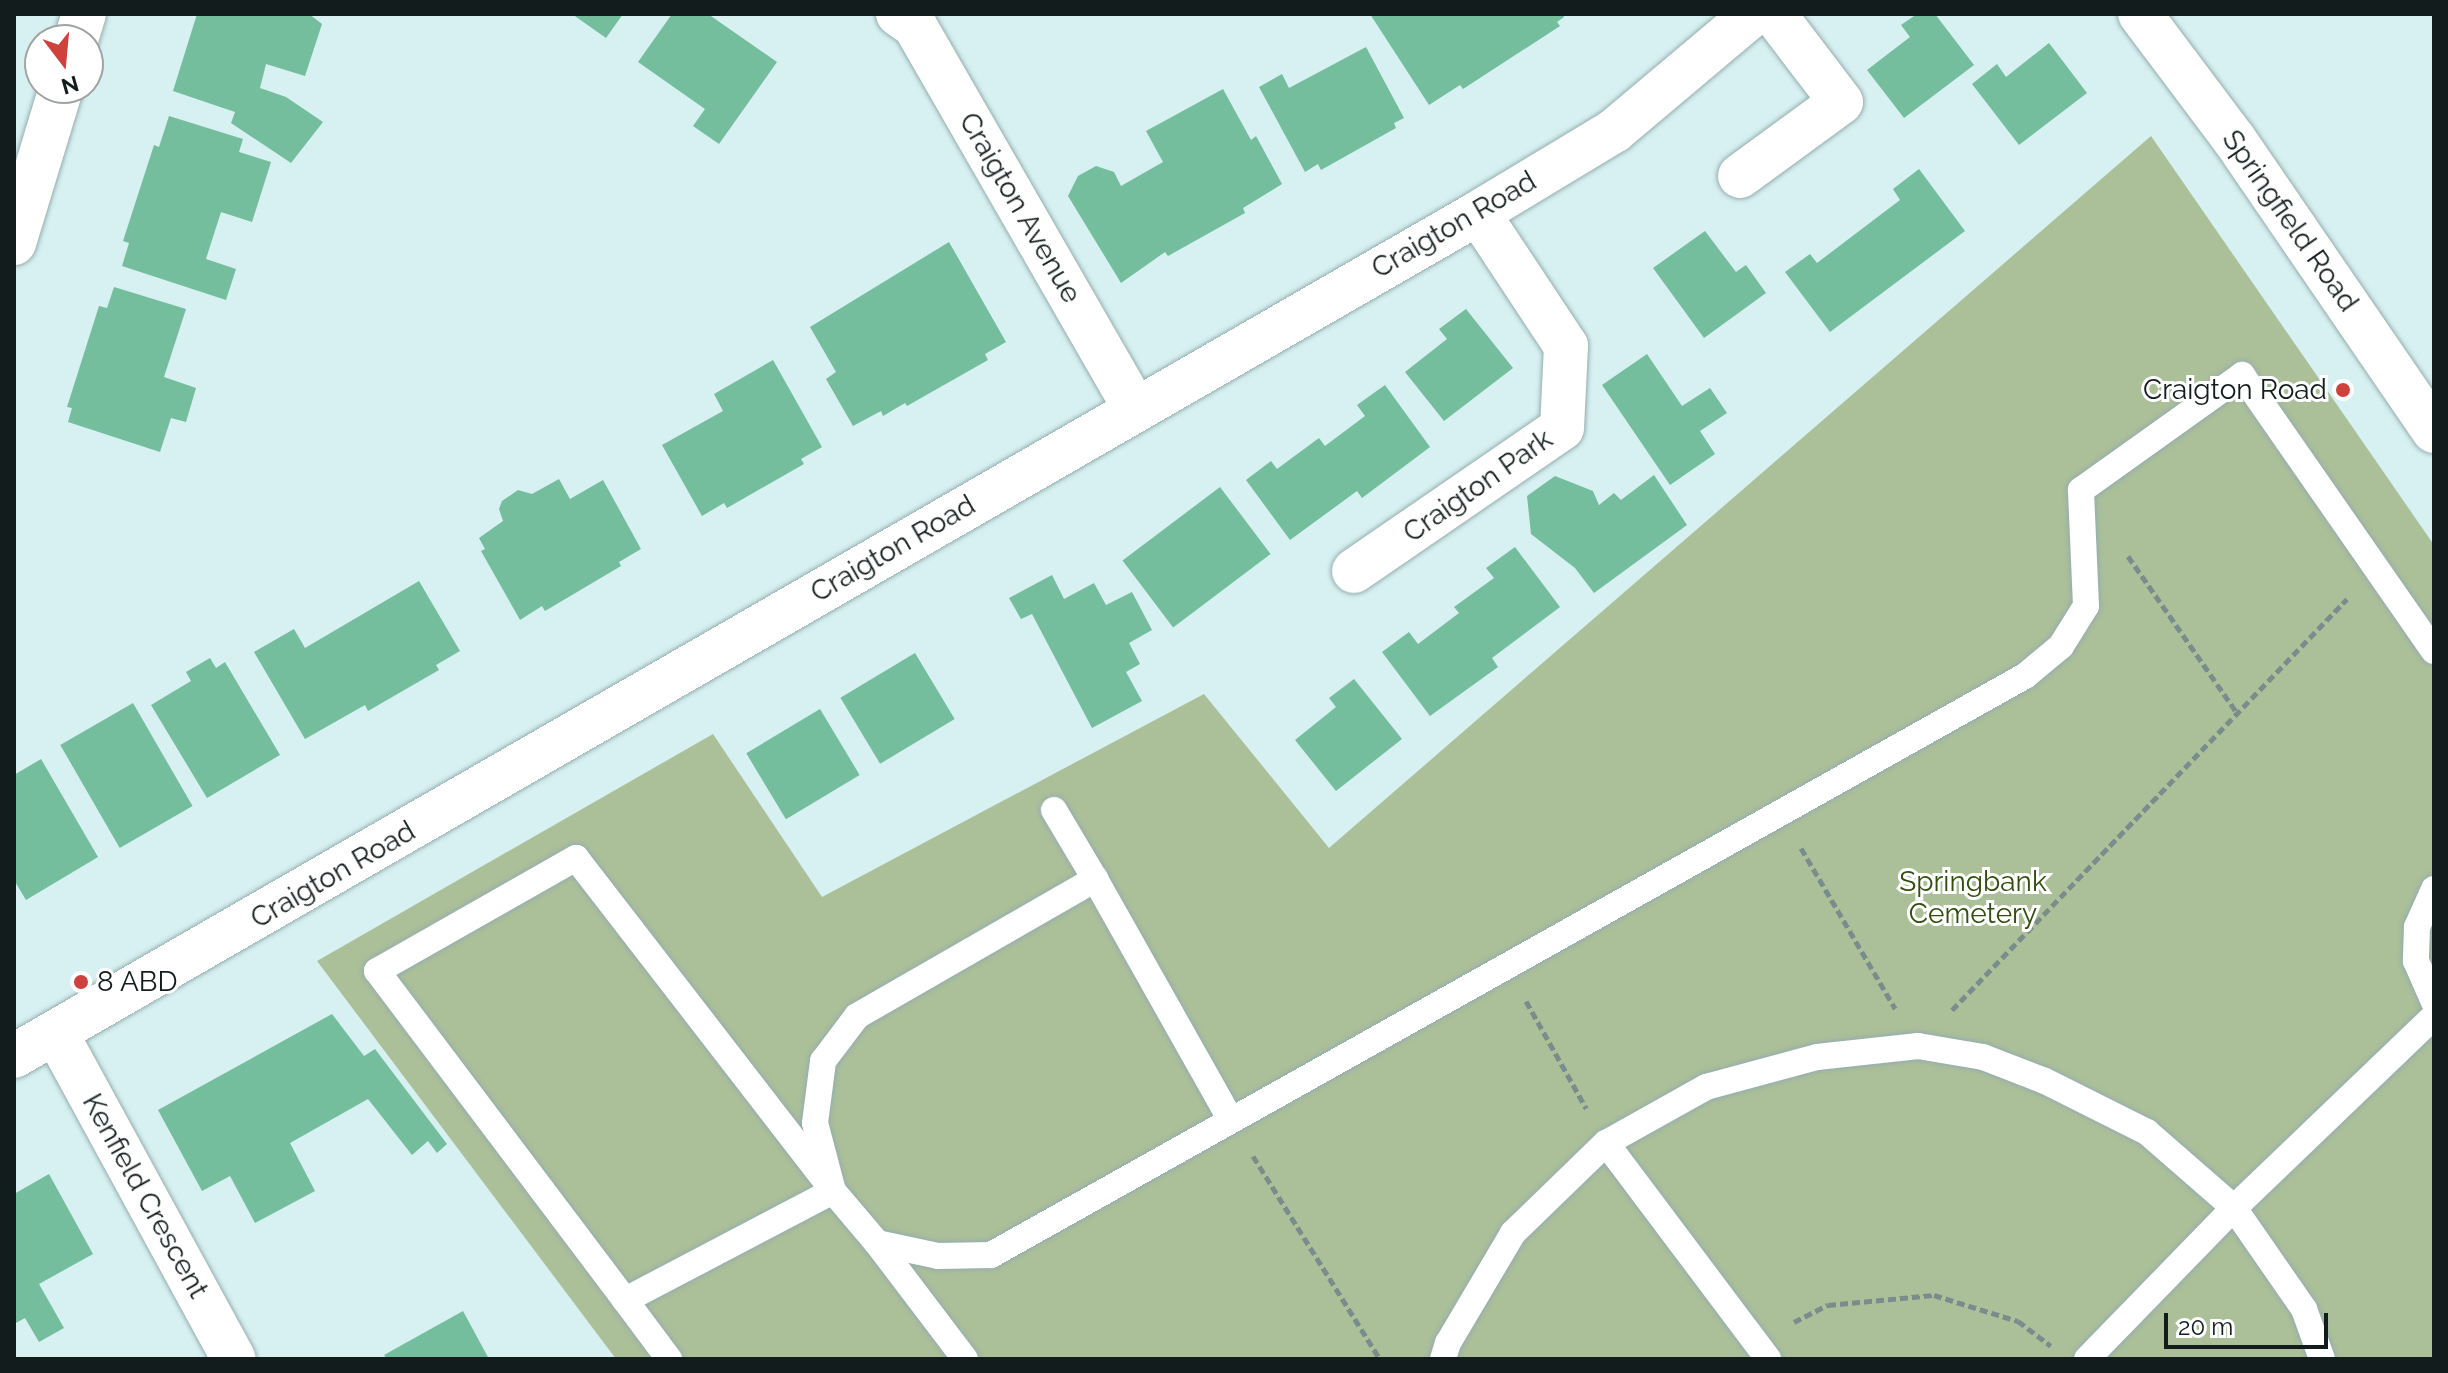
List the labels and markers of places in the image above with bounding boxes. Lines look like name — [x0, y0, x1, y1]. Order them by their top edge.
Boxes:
place label: Craigton Road — [2143, 373, 2327, 407]
marker: Craigton Road — [2334, 381, 2352, 399]
place label: 8 ABD — [97, 965, 178, 999]
marker: 8 ABD — [72, 973, 90, 991]

